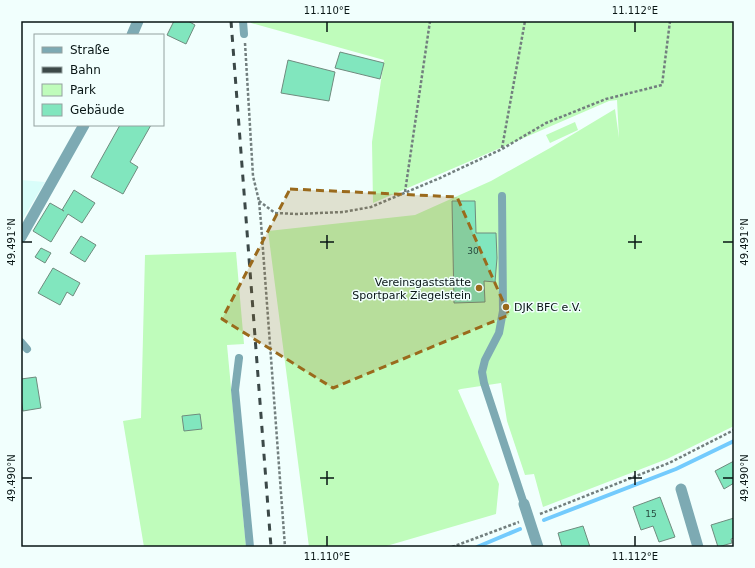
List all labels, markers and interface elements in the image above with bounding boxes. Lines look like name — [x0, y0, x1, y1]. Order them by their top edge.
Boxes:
text: 11.110°E — [304, 5, 350, 16]
text: 11.112°E — [612, 5, 658, 16]
legend — [34, 34, 164, 126]
text: Straße — [70, 43, 110, 57]
text: Bahn — [70, 63, 101, 77]
text: Park — [70, 83, 96, 97]
text: Gebäude — [70, 103, 124, 117]
text: 49.491°N — [6, 218, 17, 266]
text: 49.491°N — [739, 218, 750, 266]
house number: 30 — [467, 246, 479, 256]
place label: Vereinsgaststätte Sportpark Ziegelstein — [352, 276, 471, 302]
marker: Vereinsgaststätte Sportpark Ziegelstein — [474, 283, 484, 293]
place label: DJK BFC e.V. — [514, 301, 581, 314]
marker: DJK BFC e.V. — [501, 302, 511, 312]
text: 49.490°N — [6, 454, 17, 502]
text: 49.490°N — [739, 454, 750, 502]
house number: 15 — [645, 509, 657, 519]
text: 11.110°E — [304, 551, 350, 562]
text: 11.112°E — [612, 551, 658, 562]

